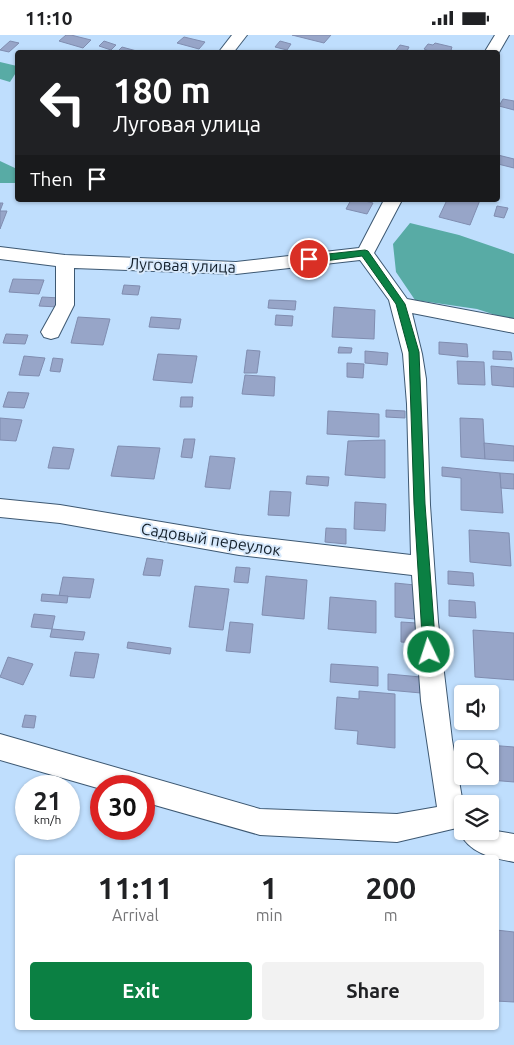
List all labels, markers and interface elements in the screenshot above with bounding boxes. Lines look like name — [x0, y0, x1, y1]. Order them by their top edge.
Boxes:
text: 11:10 — [25, 7, 73, 29]
icon: left — [30, 70, 95, 135]
text: 180 m — [113, 70, 211, 110]
text: Луговая улица — [113, 111, 261, 136]
icon: arrive — [83, 165, 111, 193]
text: Then — [30, 168, 73, 190]
pin — [288, 238, 330, 280]
icon: arrive — [295, 245, 323, 273]
street label: Луговая улица — [128, 254, 236, 276]
street label: Садовый переулок — [140, 519, 282, 559]
position arrow — [402, 625, 454, 677]
map controls — [454, 685, 499, 840]
button: sound — [454, 685, 499, 730]
button: search — [454, 740, 499, 785]
speed limit sign: 30 — [90, 775, 155, 840]
text: 21 — [33, 787, 62, 815]
button: layers — [454, 795, 499, 840]
text: km/h — [34, 813, 61, 826]
text: 11:11 — [98, 871, 173, 905]
text: 1 — [261, 871, 278, 905]
text: 200 — [365, 871, 416, 905]
text: Arrival — [112, 906, 159, 924]
text: min — [256, 906, 283, 924]
text: m — [384, 906, 398, 924]
button: Exit — [30, 962, 252, 1020]
button: Share — [262, 962, 484, 1020]

